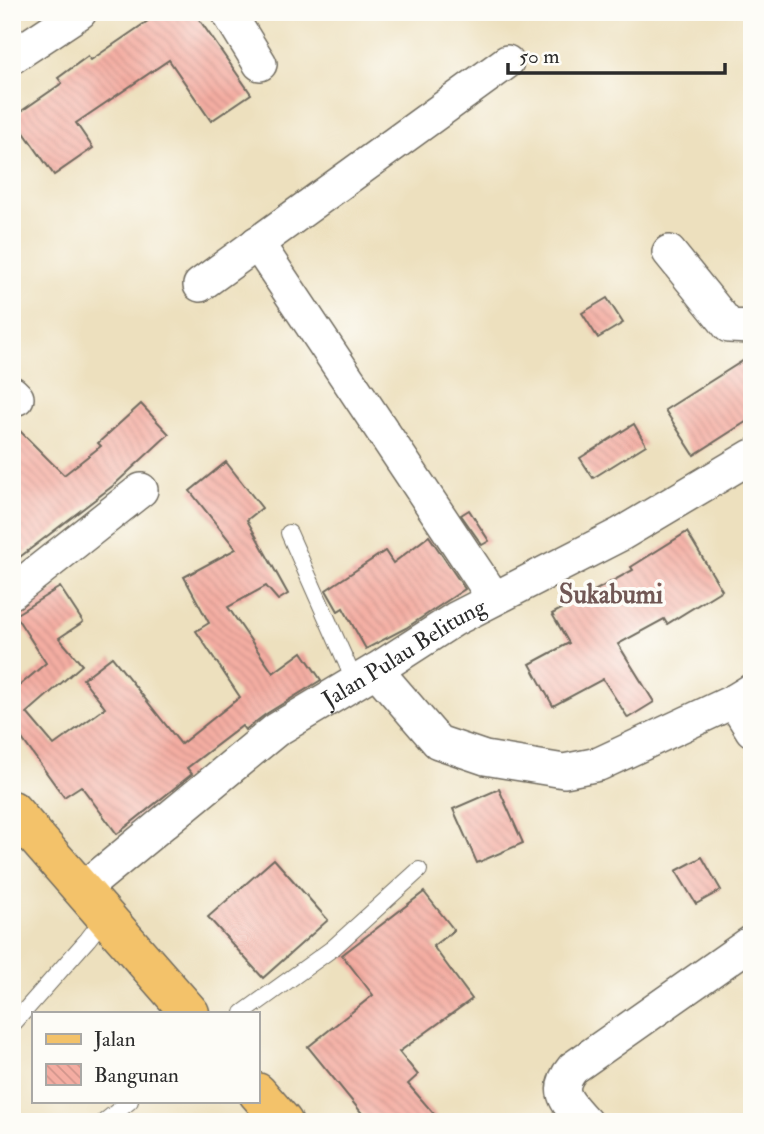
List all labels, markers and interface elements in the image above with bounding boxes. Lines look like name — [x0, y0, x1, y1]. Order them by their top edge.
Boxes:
scale bar — [508, 32, 726, 76]
text: 50 m — [519, 43, 560, 70]
district label: Sukabumi — [559, 579, 663, 611]
street label: Jalan Pulau Belitung — [316, 591, 491, 715]
legend — [32, 1012, 259, 1102]
text: Jalan — [93, 1026, 136, 1053]
text: Bangunan — [94, 1062, 179, 1089]

